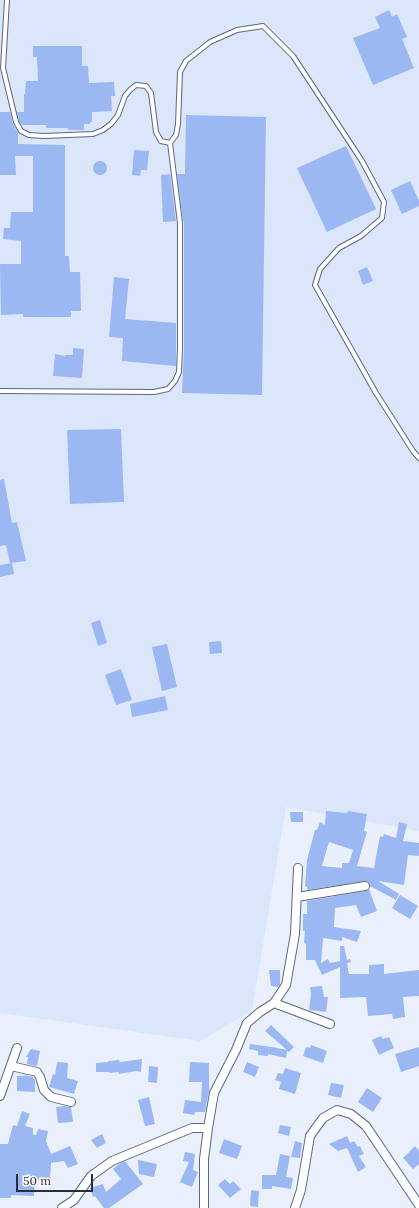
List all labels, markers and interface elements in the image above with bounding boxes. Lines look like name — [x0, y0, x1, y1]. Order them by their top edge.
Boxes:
scale bar — [18, 1166, 95, 1192]
text: 50 m — [23, 1173, 51, 1188]

